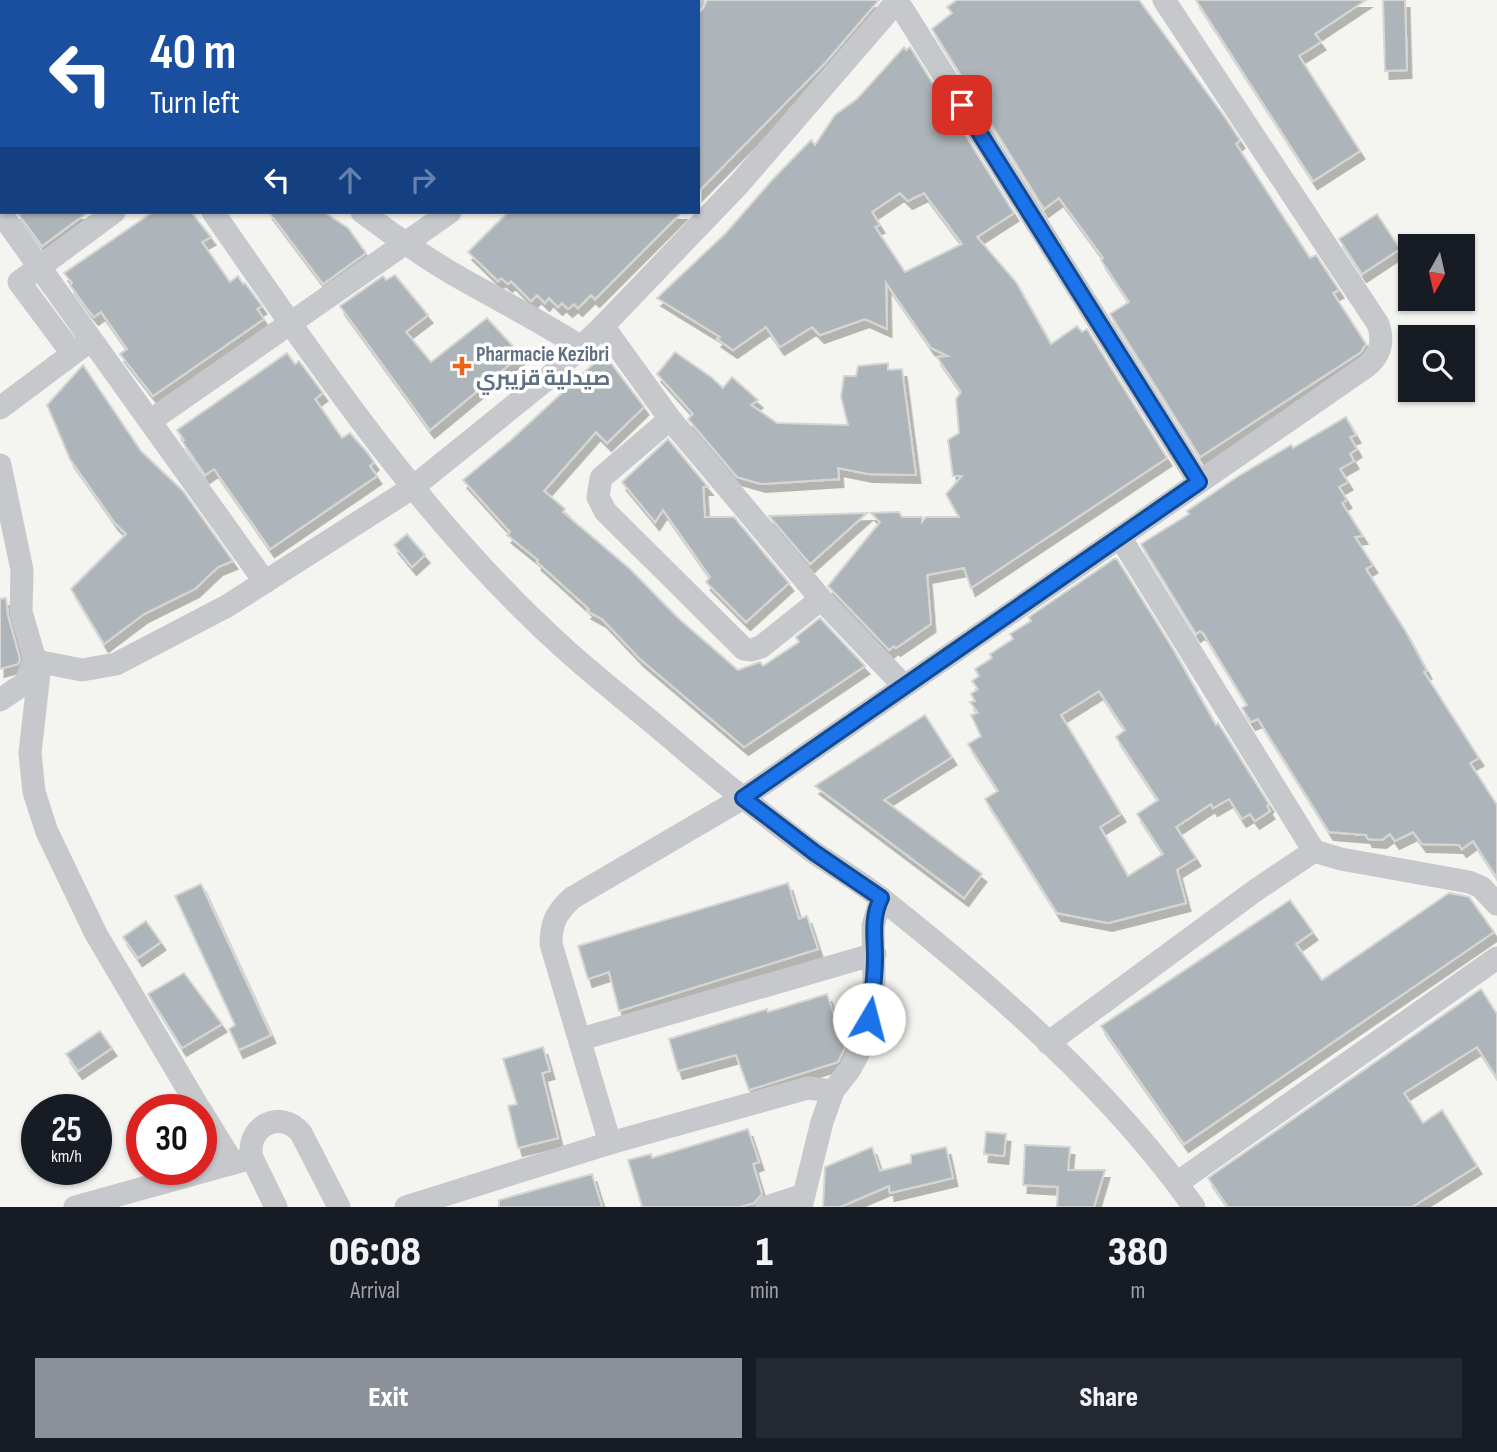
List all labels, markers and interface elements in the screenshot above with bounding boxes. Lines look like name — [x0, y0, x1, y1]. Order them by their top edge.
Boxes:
text: 40 m — [150, 24, 236, 83]
icon: left — [35, 28, 126, 119]
pin — [932, 75, 992, 135]
text: Turn left — [150, 84, 240, 123]
icon: arrive — [943, 86, 981, 124]
icon: left — [258, 161, 296, 199]
icon: ahead — [331, 161, 369, 199]
icon: right — [404, 161, 442, 199]
north arrow — [1398, 234, 1475, 312]
map controls — [1398, 234, 1475, 402]
button: search — [1398, 325, 1475, 402]
place label: Pharmacie Kezibri صيدلية قزيبري — [476, 342, 610, 395]
marker: Pharmacie Kezibri صيدلية قزيبري — [454, 358, 470, 374]
position arrow — [832, 982, 906, 1056]
speed limit sign: 30 — [126, 1094, 217, 1185]
text: 25 — [51, 1109, 82, 1152]
text: km/h — [51, 1146, 82, 1167]
text: 06:08 — [329, 1227, 421, 1278]
text: 1 — [756, 1227, 773, 1278]
text: 380 — [1108, 1227, 1168, 1278]
text: Arrival — [350, 1277, 400, 1305]
text: min — [750, 1277, 779, 1305]
text: m — [1130, 1277, 1145, 1305]
button: Exit — [35, 1358, 742, 1438]
button: Share — [756, 1358, 1462, 1438]

